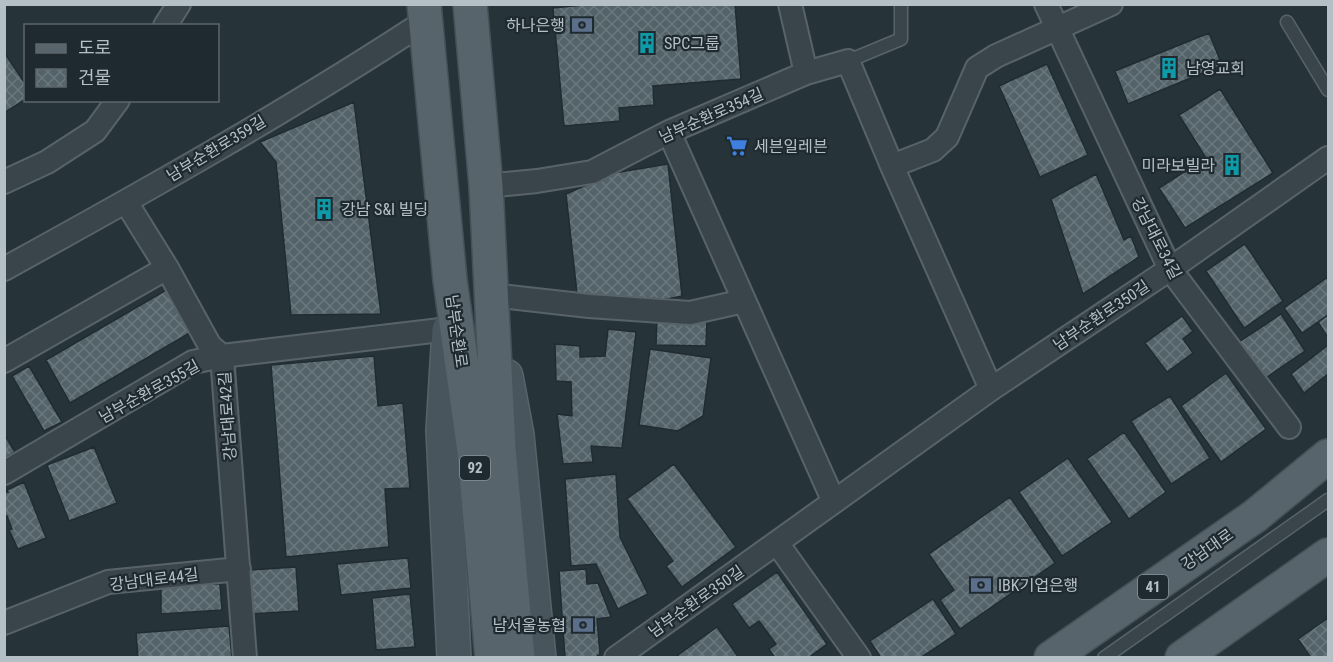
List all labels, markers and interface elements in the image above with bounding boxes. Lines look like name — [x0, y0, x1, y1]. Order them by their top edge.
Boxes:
bank icon: 하나은행 — [570, 13, 594, 37]
place label: 하나은행 — [506, 16, 565, 35]
legend — [24, 24, 219, 102]
building icon: SPC그룹 — [635, 31, 659, 55]
place label: SPC그룹 — [664, 34, 720, 53]
text: 도로 — [78, 37, 111, 58]
building icon: 남영교회 — [1157, 56, 1181, 80]
place label: 남영교회 — [1186, 59, 1245, 78]
text: 건물 — [78, 67, 111, 88]
street label: 남부순환로354길 — [656, 84, 766, 147]
street label: 남부순환로359길 — [163, 111, 269, 185]
supermarket icon: 세븐일레븐 — [725, 134, 749, 158]
place label: 세븐일레븐 — [754, 137, 828, 156]
building icon: 미라보빌라 — [1220, 153, 1244, 177]
place label: 미라보빌라 — [1141, 156, 1215, 175]
street label: 강남대로34길 — [1128, 194, 1185, 282]
building icon: 강남 S&I 빌딩 — [312, 197, 336, 221]
place label: 강남 S&I 빌딩 — [341, 200, 428, 219]
street label: 남부순환로350길 — [1050, 276, 1153, 355]
street label: 남부순환로 — [442, 293, 471, 369]
street label: 남부순환로355길 — [96, 356, 203, 427]
street label: 강남대로42길 — [215, 371, 240, 461]
road number: 92 — [460, 456, 490, 480]
street label: 강남대로 — [1178, 525, 1237, 574]
street label: 남부순환로350길 — [645, 562, 748, 641]
street label: 강남대로44길 — [109, 565, 200, 594]
bank icon: IBK기업은행 — [969, 573, 993, 597]
road number: 41 — [1138, 575, 1168, 599]
place label: IBK기업은행 — [998, 576, 1078, 595]
bank icon: 남서울농협 — [571, 613, 595, 637]
place label: 남서울농협 — [492, 616, 566, 635]

